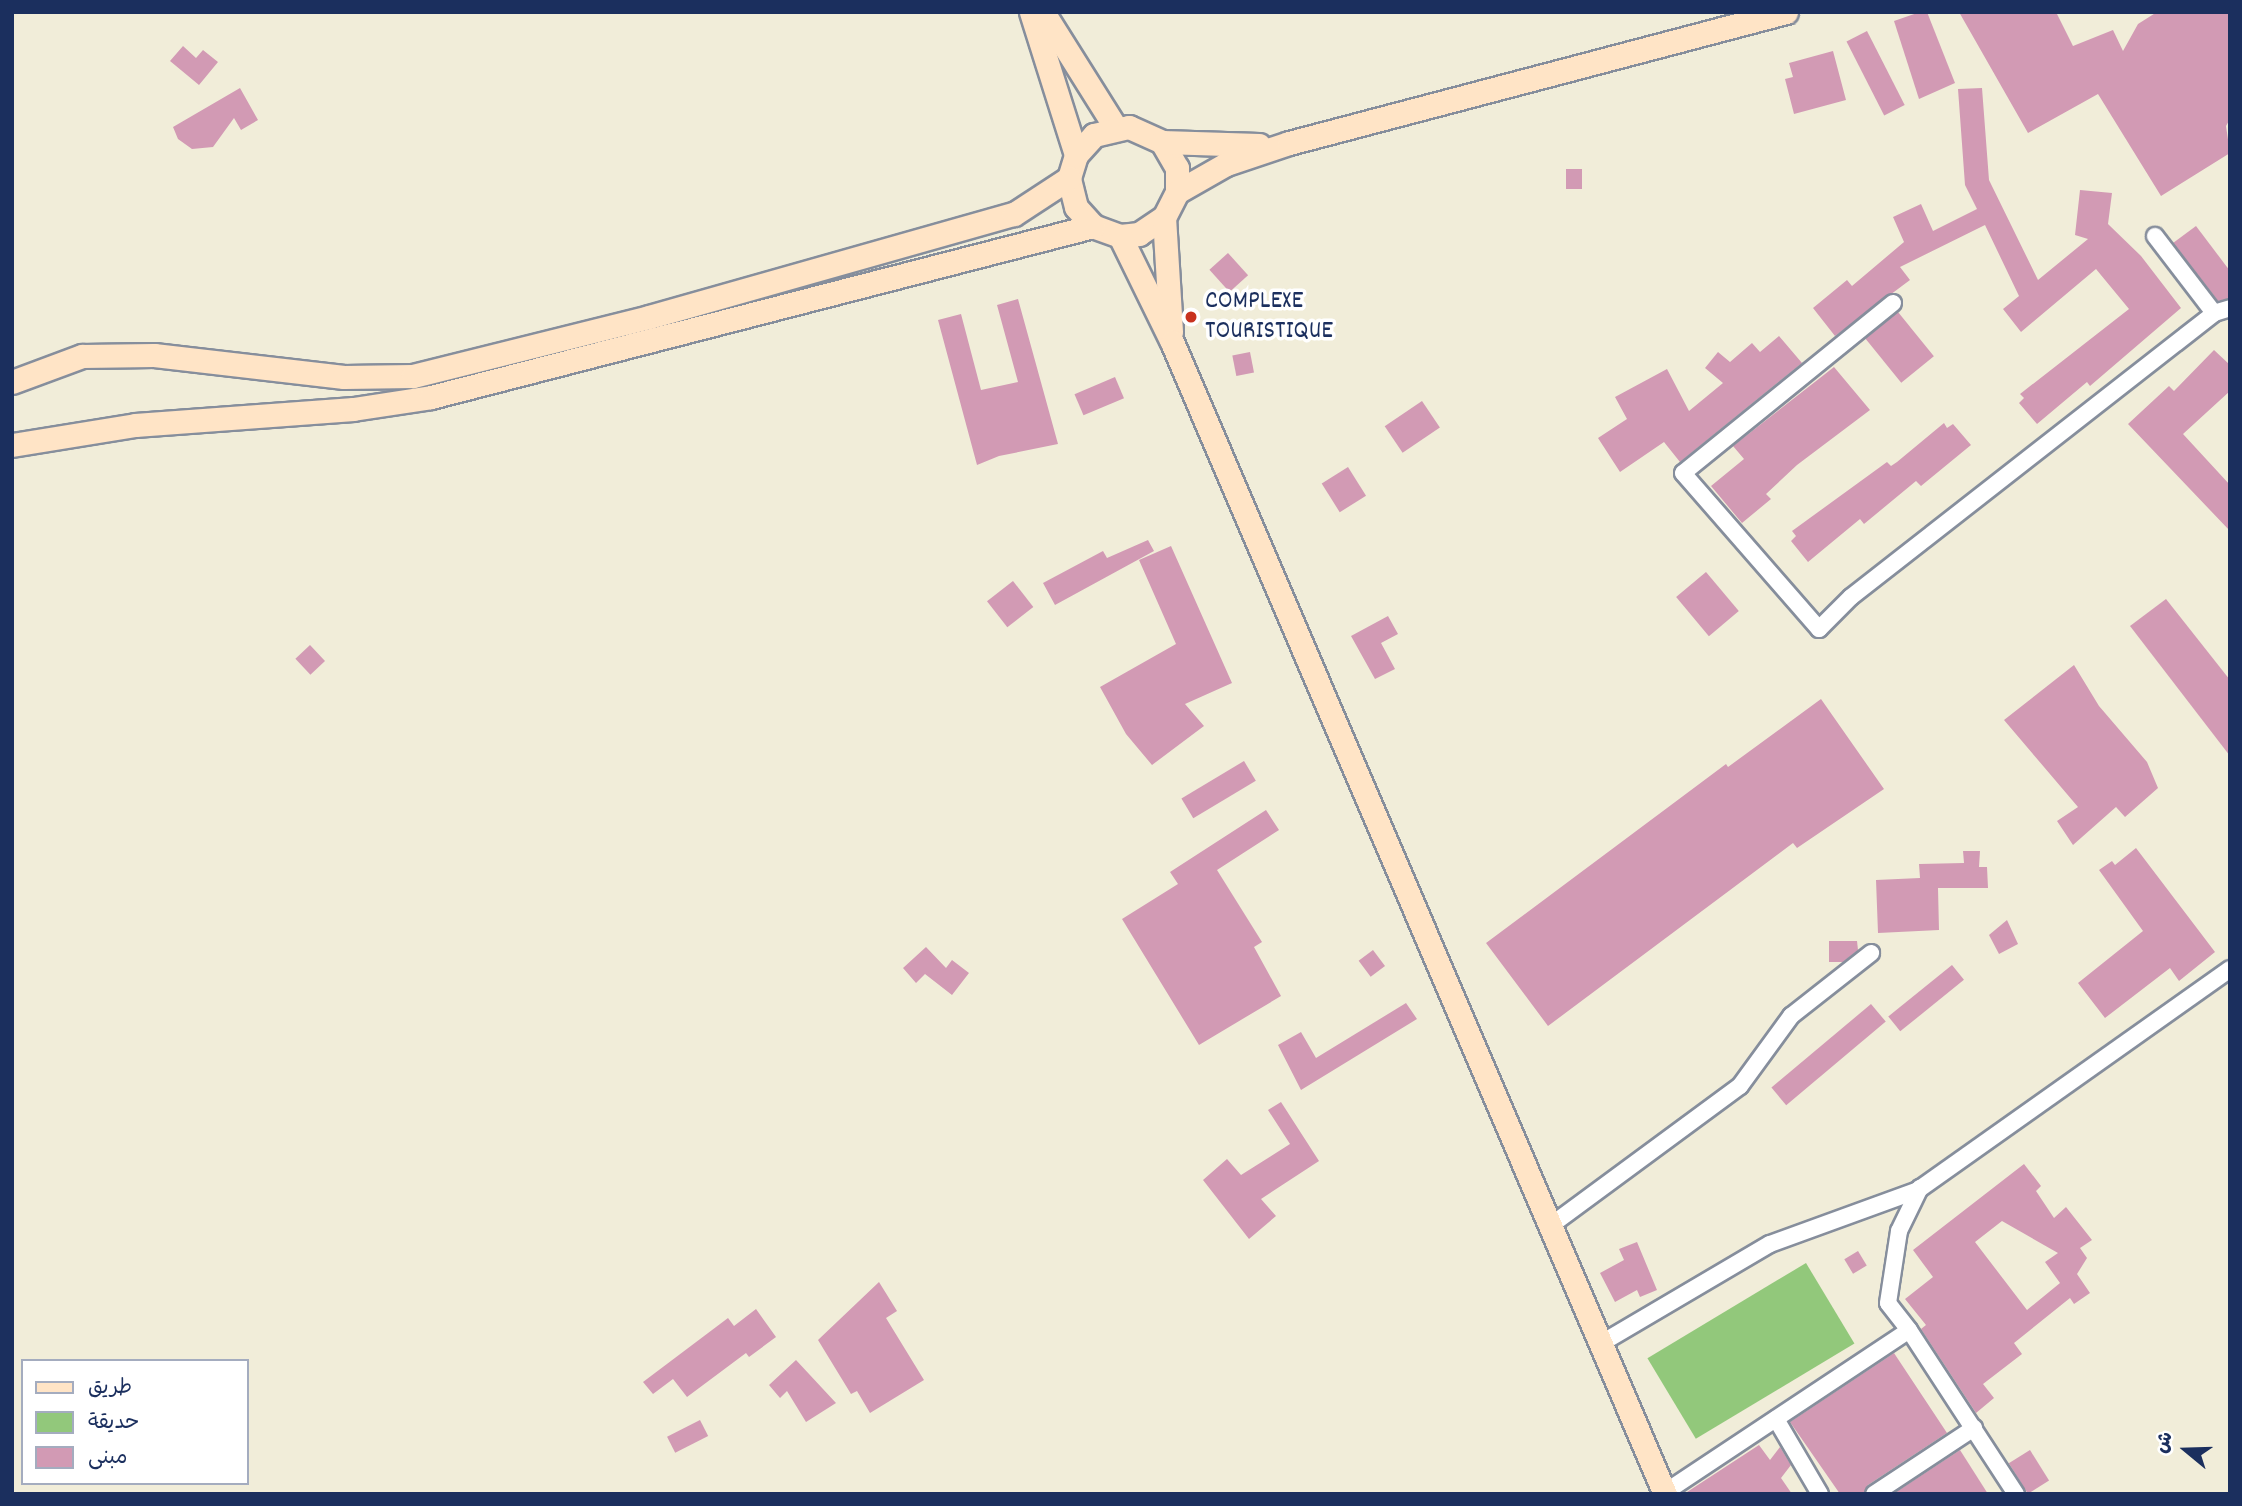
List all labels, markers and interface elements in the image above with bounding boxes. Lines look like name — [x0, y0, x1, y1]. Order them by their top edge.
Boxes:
place label: COMPLEXE TOURISTIQUE — [1205, 286, 1333, 348]
marker: COMPLEXE TOURISTIQUE — [1183, 309, 1199, 325]
legend — [21, 1359, 248, 1485]
text: طريق — [88, 1374, 132, 1404]
text: حديقة — [88, 1409, 139, 1439]
north arrow — [2151, 1415, 2221, 1485]
text: ش — [2150, 1429, 2182, 1457]
text: مبنى — [88, 1444, 127, 1474]

